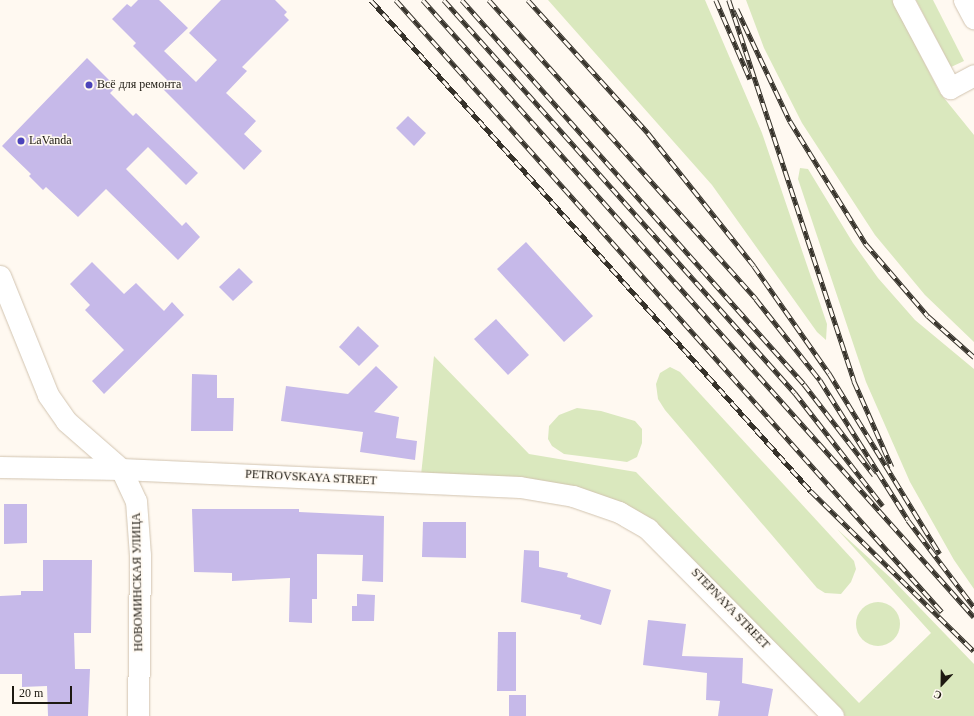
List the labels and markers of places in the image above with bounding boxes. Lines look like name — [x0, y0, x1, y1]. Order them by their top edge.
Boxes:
place label: Всё для ремонта — [97, 78, 181, 92]
marker: Всё для ремонта — [84, 80, 94, 90]
place label: LaVanda — [29, 134, 72, 148]
marker: LaVanda — [16, 136, 26, 146]

